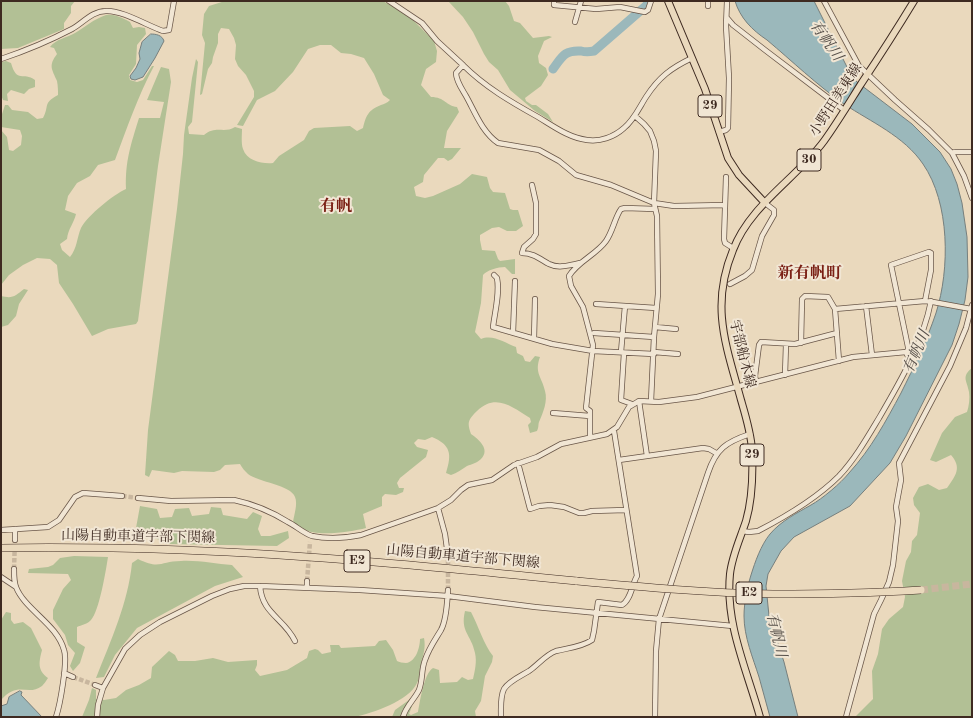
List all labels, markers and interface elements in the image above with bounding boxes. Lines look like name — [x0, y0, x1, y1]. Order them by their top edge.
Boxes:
water label: 有帆川 — [806, 17, 846, 65]
street label: 小野田美東線 — [806, 60, 866, 140]
road number: 29 — [698, 95, 722, 117]
road number: 30 — [797, 149, 821, 171]
district label: 有帆 — [320, 197, 352, 217]
district label: 新有帆町 — [778, 264, 842, 284]
street label: 宇部船木線 — [725, 318, 759, 390]
water label: 有帆川 — [900, 328, 934, 376]
road number: 29 — [740, 444, 764, 466]
street label: 山陽自動車道宇部下関線 — [61, 527, 215, 547]
street label: 山陽自動車道宇部下関線 — [386, 542, 540, 572]
road number: E2 — [344, 550, 370, 572]
road number: E2 — [736, 582, 762, 604]
water label: 有帆川 — [762, 611, 790, 659]

